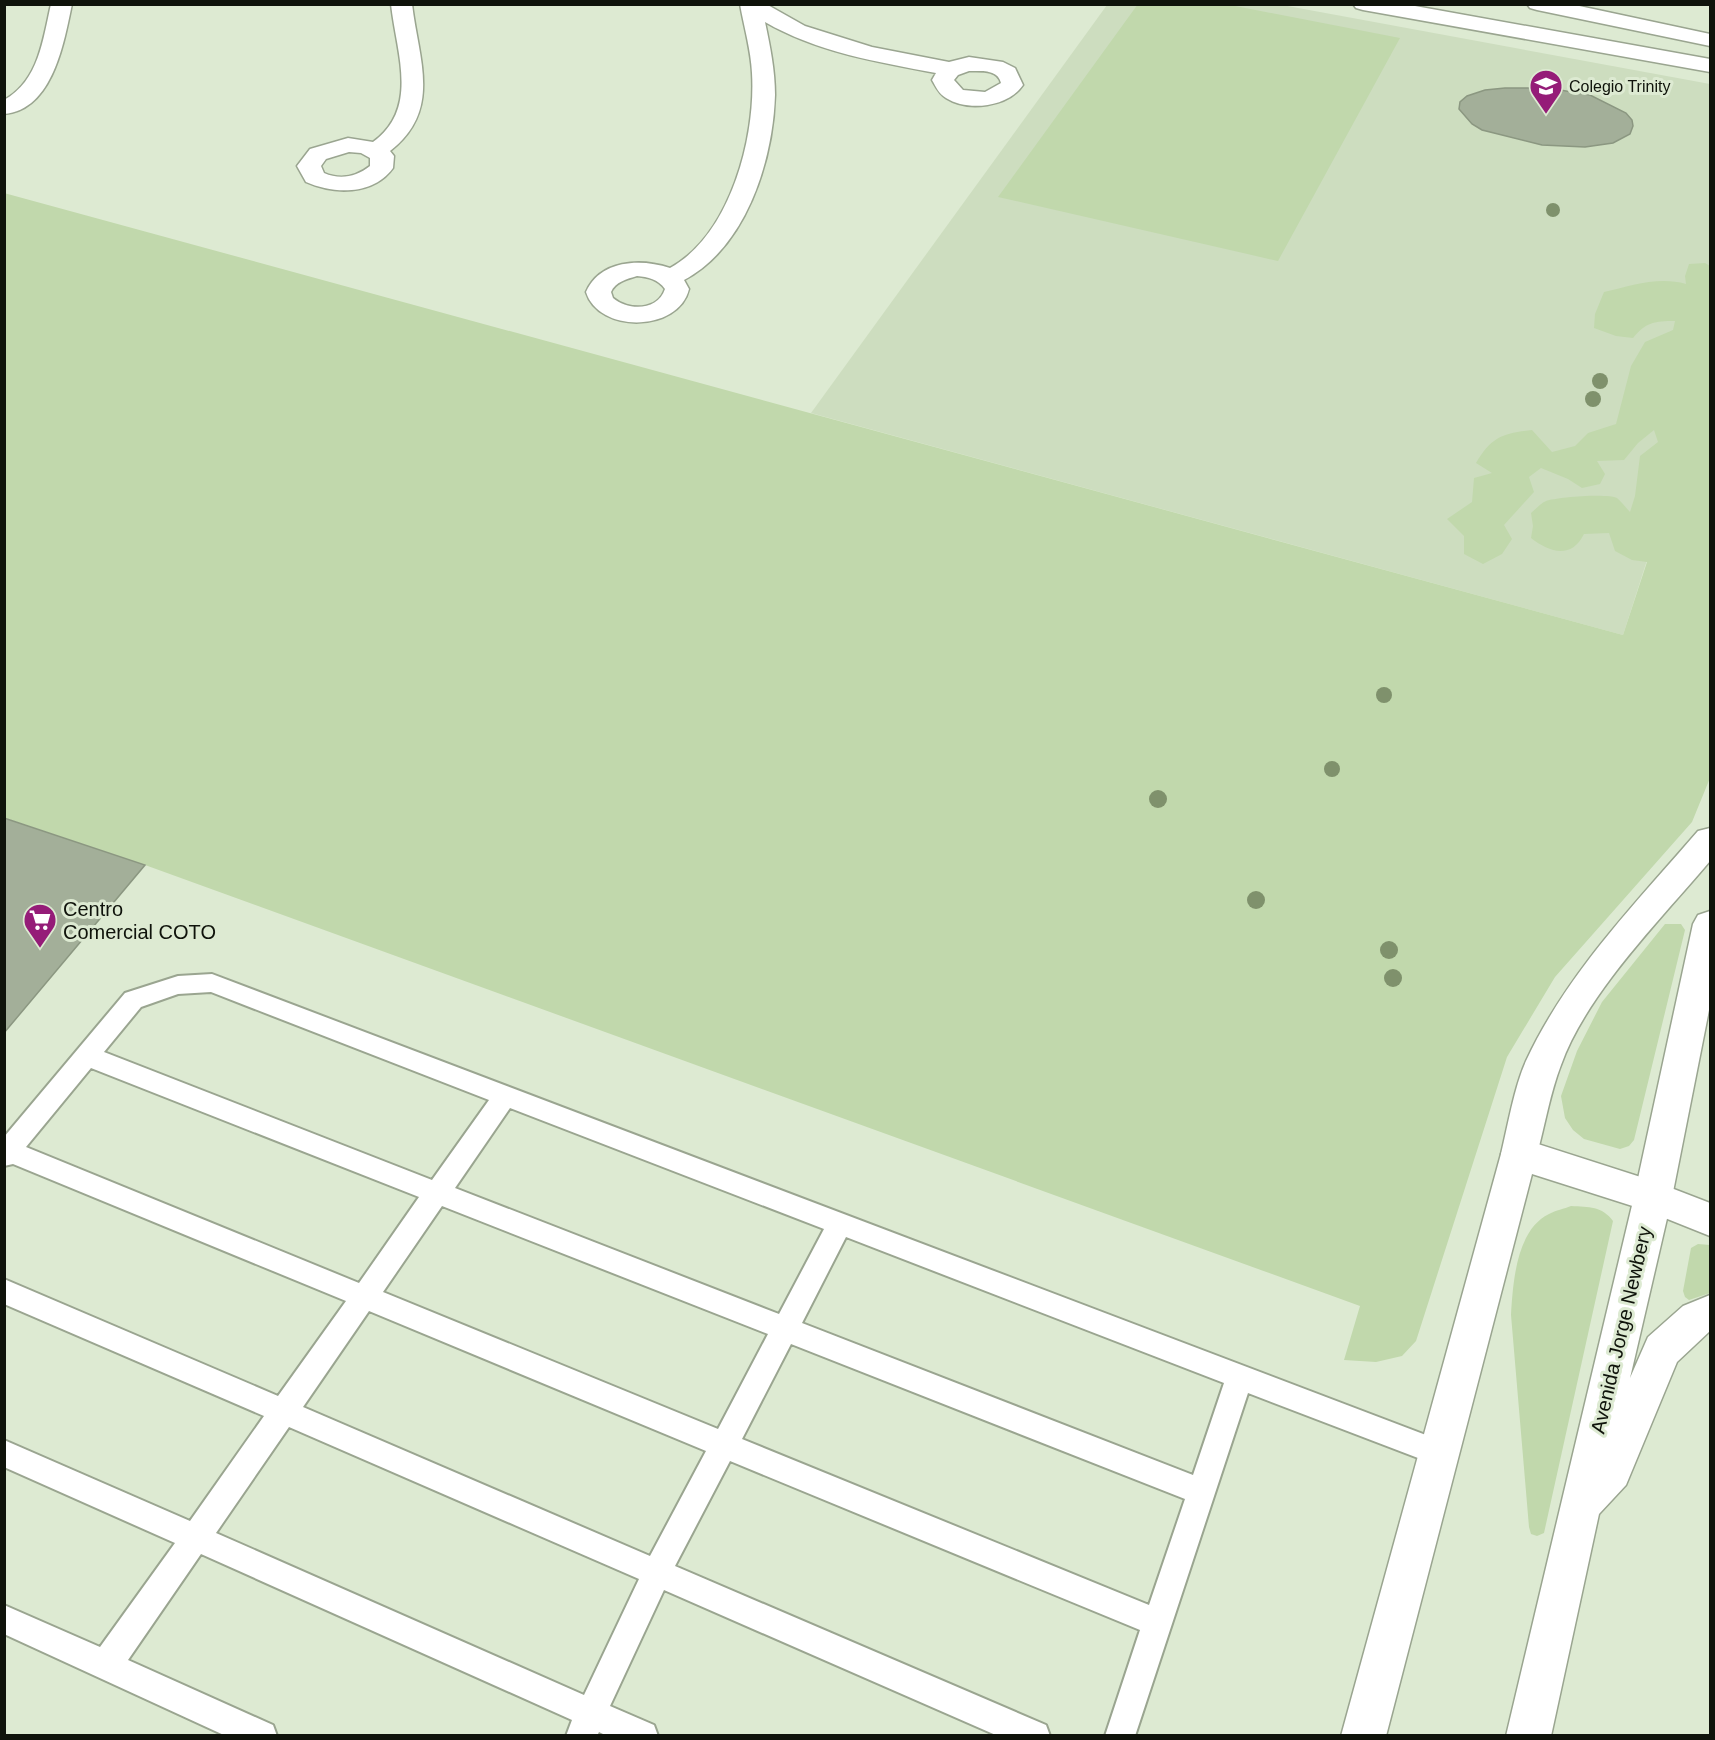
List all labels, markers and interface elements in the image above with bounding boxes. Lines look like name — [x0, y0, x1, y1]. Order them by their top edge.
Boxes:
school or university icon: Colegio Trinity — [1528, 68, 1564, 115]
place label: Colegio Trinity — [1569, 78, 1670, 95]
place label: Centro Comercial COTO — [63, 898, 216, 943]
supermarket icon: Centro Comercial COTO — [22, 902, 58, 949]
street label: Avenida Jorge Newbery — [1586, 1224, 1656, 1436]

